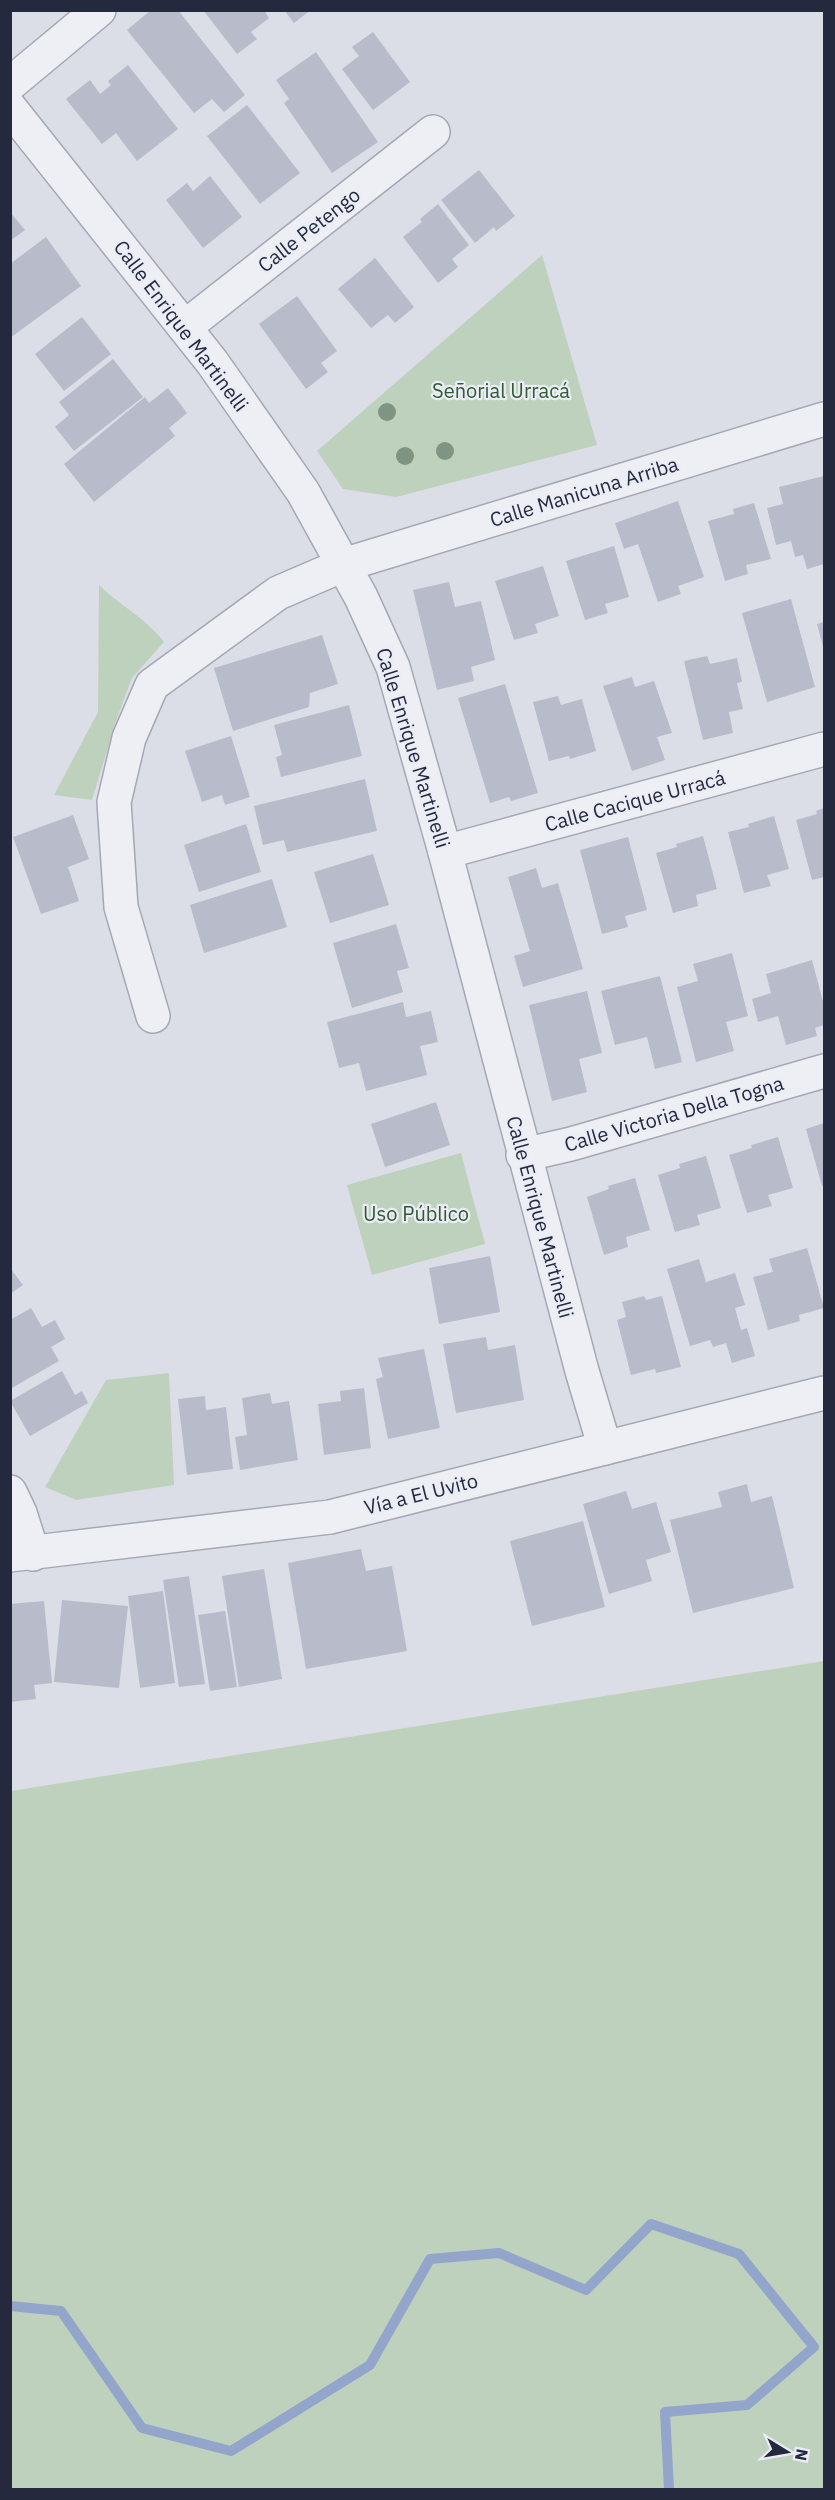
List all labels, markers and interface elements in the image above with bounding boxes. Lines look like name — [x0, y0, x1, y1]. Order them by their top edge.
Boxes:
street label: Calle Petengo — [252, 181, 366, 278]
street label: Calle Enrique Martinelli — [108, 234, 255, 417]
park label: Señorial Urracá — [432, 377, 570, 404]
street label: Calle Manicuna Arriba — [486, 450, 682, 533]
street label: Calle Enrique Martinelli — [370, 644, 457, 851]
street label: Calle Cacique Urracá — [542, 763, 728, 838]
street label: Calle Victoria Della Togna — [561, 1069, 787, 1158]
street label: Calle Enrique Martinelli — [501, 1113, 580, 1321]
park label: Uso Público — [363, 1200, 469, 1227]
street label: Vía a El Uvito — [361, 1466, 481, 1521]
north arrow — [757, 2422, 817, 2482]
text: N — [791, 2447, 813, 2462]

